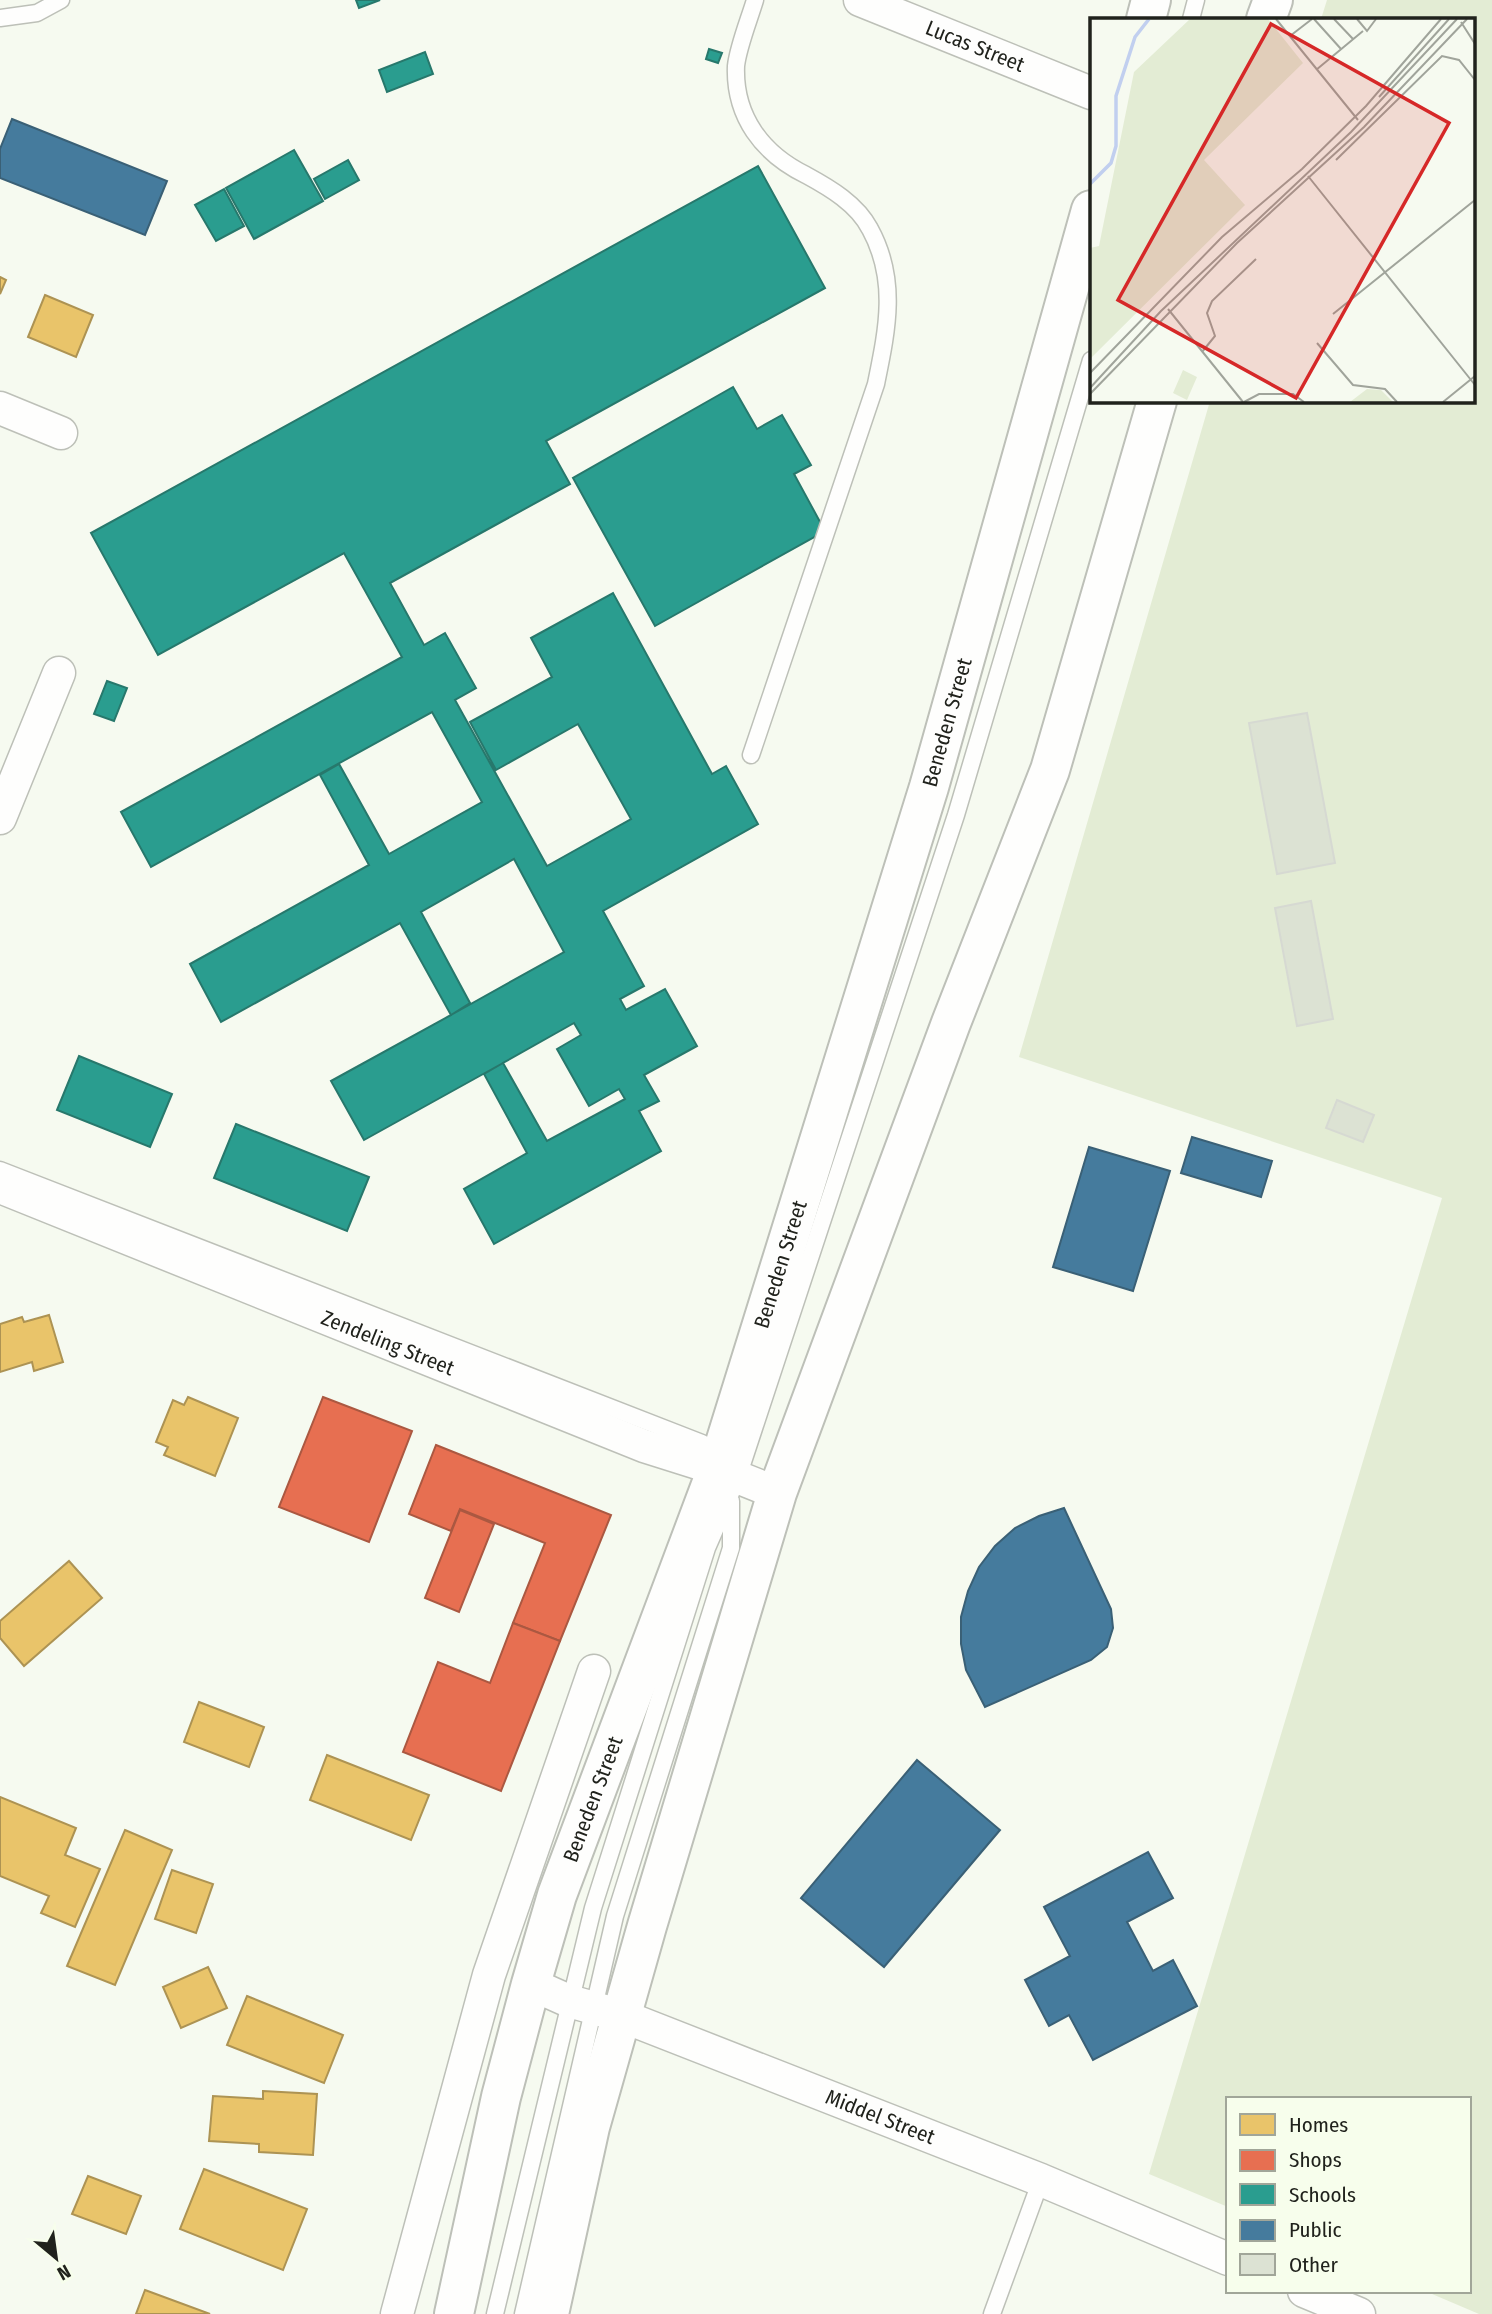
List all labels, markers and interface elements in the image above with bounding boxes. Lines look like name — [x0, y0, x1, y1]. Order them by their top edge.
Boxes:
street label: Lucas Street — [922, 15, 1028, 78]
inset map — [1090, 18, 1474, 402]
street label: Beneden Street — [917, 655, 978, 790]
street label: Beneden Street — [749, 1197, 813, 1332]
street label: Zendeling Street — [318, 1305, 458, 1381]
street label: Beneden Street — [557, 1732, 629, 1866]
street label: Middel Street — [822, 2084, 939, 2150]
legend — [1226, 2097, 1471, 2293]
text: Homes — [1289, 2112, 1348, 2138]
text: Shops — [1289, 2147, 1342, 2173]
text: Schools — [1289, 2182, 1356, 2208]
text: Public — [1289, 2217, 1341, 2243]
north arrow — [21, 2223, 91, 2293]
text: Other — [1289, 2252, 1338, 2278]
text: N — [53, 2260, 75, 2285]

